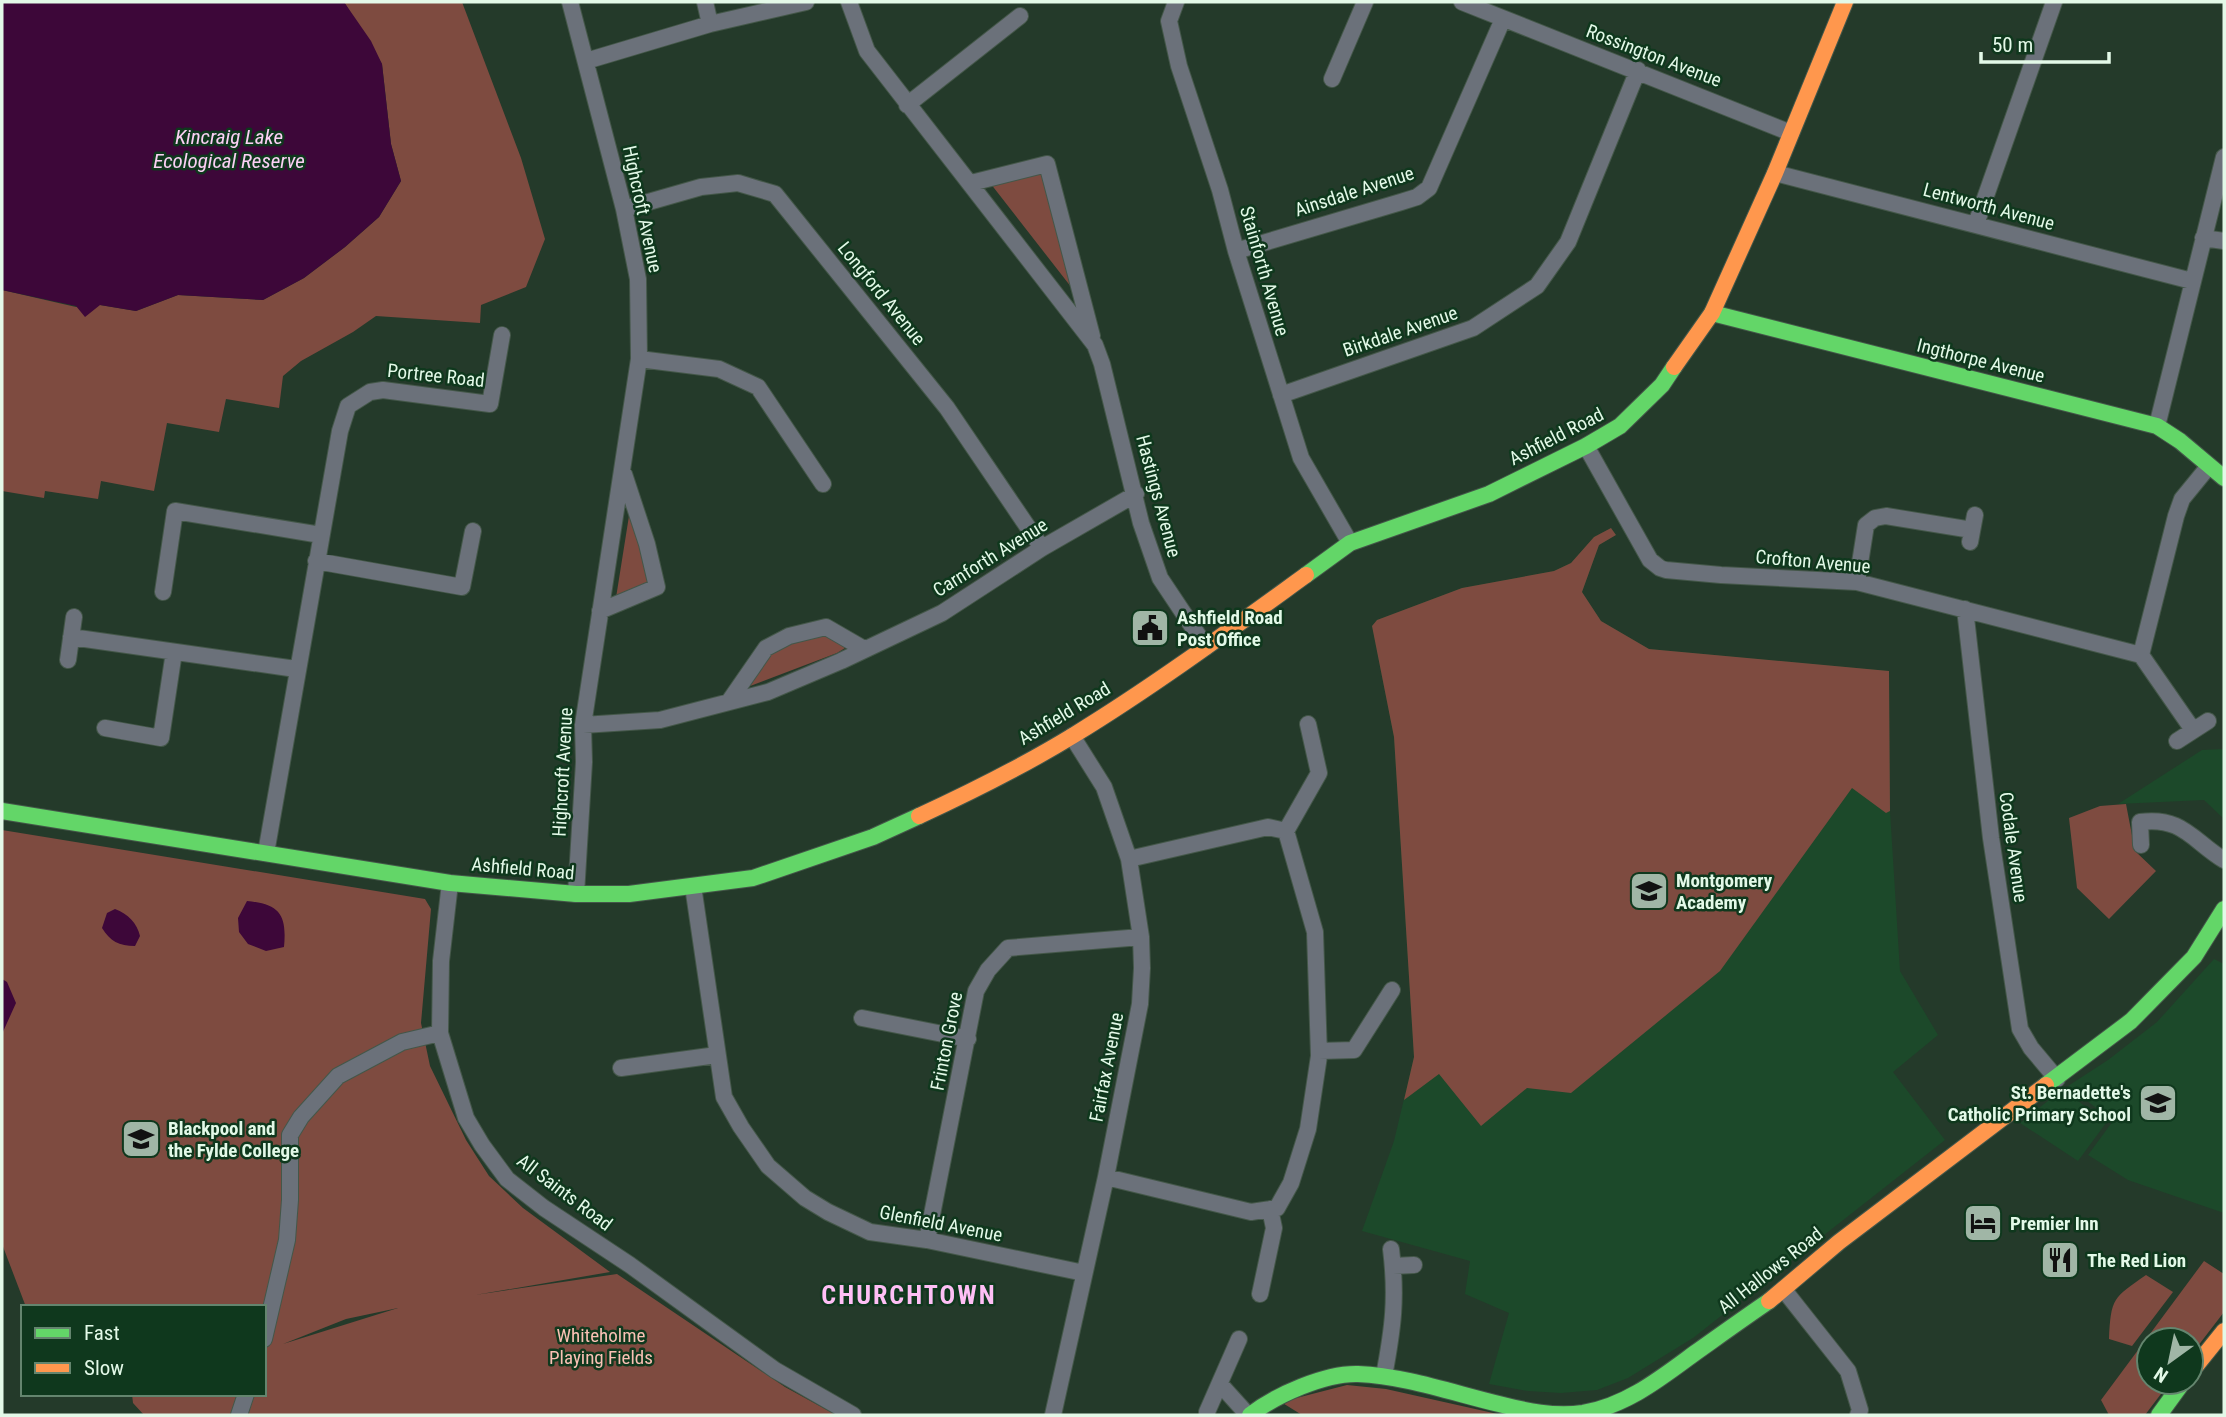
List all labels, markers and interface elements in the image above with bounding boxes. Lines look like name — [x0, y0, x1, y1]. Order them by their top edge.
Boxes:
street label: Rossington Avenue — [1583, 19, 1725, 92]
scale bar — [1981, 21, 2109, 65]
text: 50 m — [1992, 33, 2033, 57]
water label: Kincraig Lake Ecological Reserve — [153, 125, 305, 173]
street label: Highcroft Avenue — [618, 143, 667, 275]
street label: Ainsdale Avenue — [1292, 161, 1417, 222]
street label: Lentworth Avenue — [1921, 178, 2057, 235]
street label: Stainforth Avenue — [1235, 204, 1294, 339]
street label: Longford Avenue — [833, 237, 931, 350]
street label: Birkdale Avenue — [1340, 301, 1461, 362]
street label: Ingthorpe Avenue — [1915, 334, 2047, 387]
street label: Portree Road — [386, 359, 486, 392]
street label: Ashfield Road — [1505, 403, 1607, 470]
street label: Hastings Avenue — [1131, 432, 1186, 560]
street label: Carnforth Avenue — [929, 513, 1052, 602]
street label: Crofton Avenue — [1755, 545, 1871, 578]
place label: Ashfield Road Post Office — [1177, 606, 1283, 651]
public building icon: Ashfield Road Post Office — [1129, 607, 1171, 649]
street label: Ashfield Road — [1014, 677, 1114, 750]
street label: Highcroft Avenue — [548, 707, 577, 837]
street label: Codale Avenue — [1994, 790, 2033, 904]
street label: Ashfield Road — [470, 853, 575, 884]
place label: Montgomery Academy — [1676, 869, 1773, 914]
school or university icon: Montgomery Academy — [1628, 870, 1670, 912]
street label: Frinton Grove — [926, 990, 967, 1092]
street label: Fairfax Avenue — [1085, 1010, 1128, 1124]
place label: St. Bernadette's Catholic Primary School — [1948, 1081, 2131, 1126]
school or university icon: St. Bernadette's Catholic Primary School — [2137, 1082, 2179, 1124]
place label: Blackpool and the Fylde College — [168, 1117, 299, 1162]
school or university icon: Blackpool and the Fylde College — [120, 1118, 162, 1160]
street label: All Saints Road — [513, 1149, 617, 1236]
street label: Glenfield Avenue — [877, 1200, 1004, 1247]
hotel icon: Premier Inn — [1962, 1202, 2004, 1244]
place label: Premier Inn — [2010, 1212, 2098, 1235]
street label: All Hallows Road — [1713, 1222, 1827, 1318]
restaurant icon: The Red Lion — [2039, 1239, 2081, 1281]
place label: The Red Lion — [2087, 1249, 2186, 1272]
district label: CHURCHTOWN — [821, 1280, 997, 1310]
legend — [21, 1305, 266, 1396]
text: Fast — [84, 1321, 120, 1345]
park label: Whiteholme Playing Fields — [549, 1324, 653, 1369]
north arrow — [2135, 1326, 2205, 1396]
text: Slow — [84, 1356, 124, 1380]
text: N — [2150, 1362, 2172, 1388]

